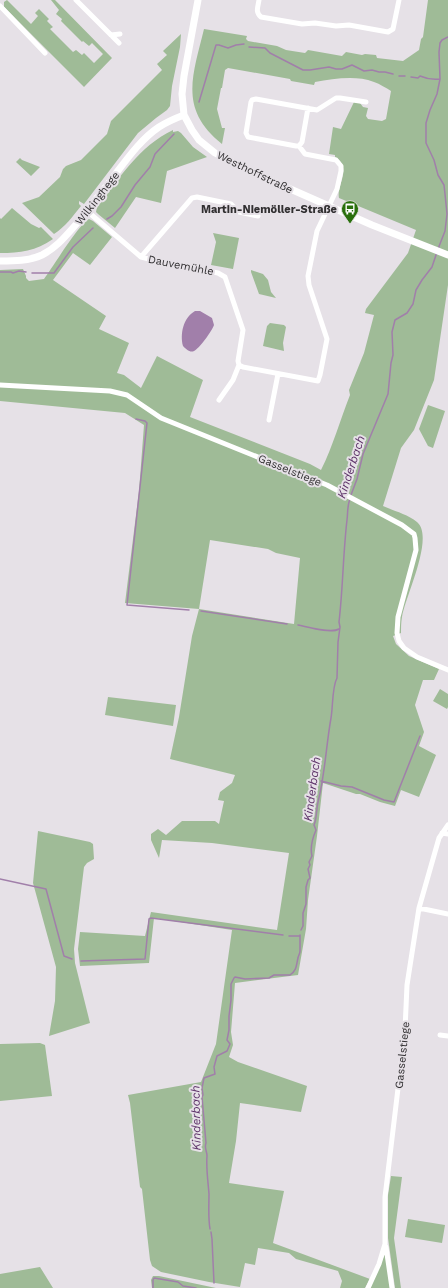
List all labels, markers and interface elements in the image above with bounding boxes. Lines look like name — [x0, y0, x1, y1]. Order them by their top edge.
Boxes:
street label: Westhoffstraße — [215, 148, 295, 196]
street label: Wilkinghege — [73, 169, 122, 228]
bus stop icon: Martin-Niemöller-Straße — [340, 199, 360, 224]
place label: Martin-Niemöller-Straße — [201, 203, 337, 216]
street label: Dauvemühle — [147, 253, 215, 278]
water label: Kinderbach — [334, 434, 368, 500]
street label: Gasselstiege — [256, 452, 323, 489]
water label: Kinderbach — [301, 756, 323, 822]
street label: Gasselstiege — [393, 1021, 412, 1089]
water label: Kinderbach — [188, 1085, 204, 1151]

